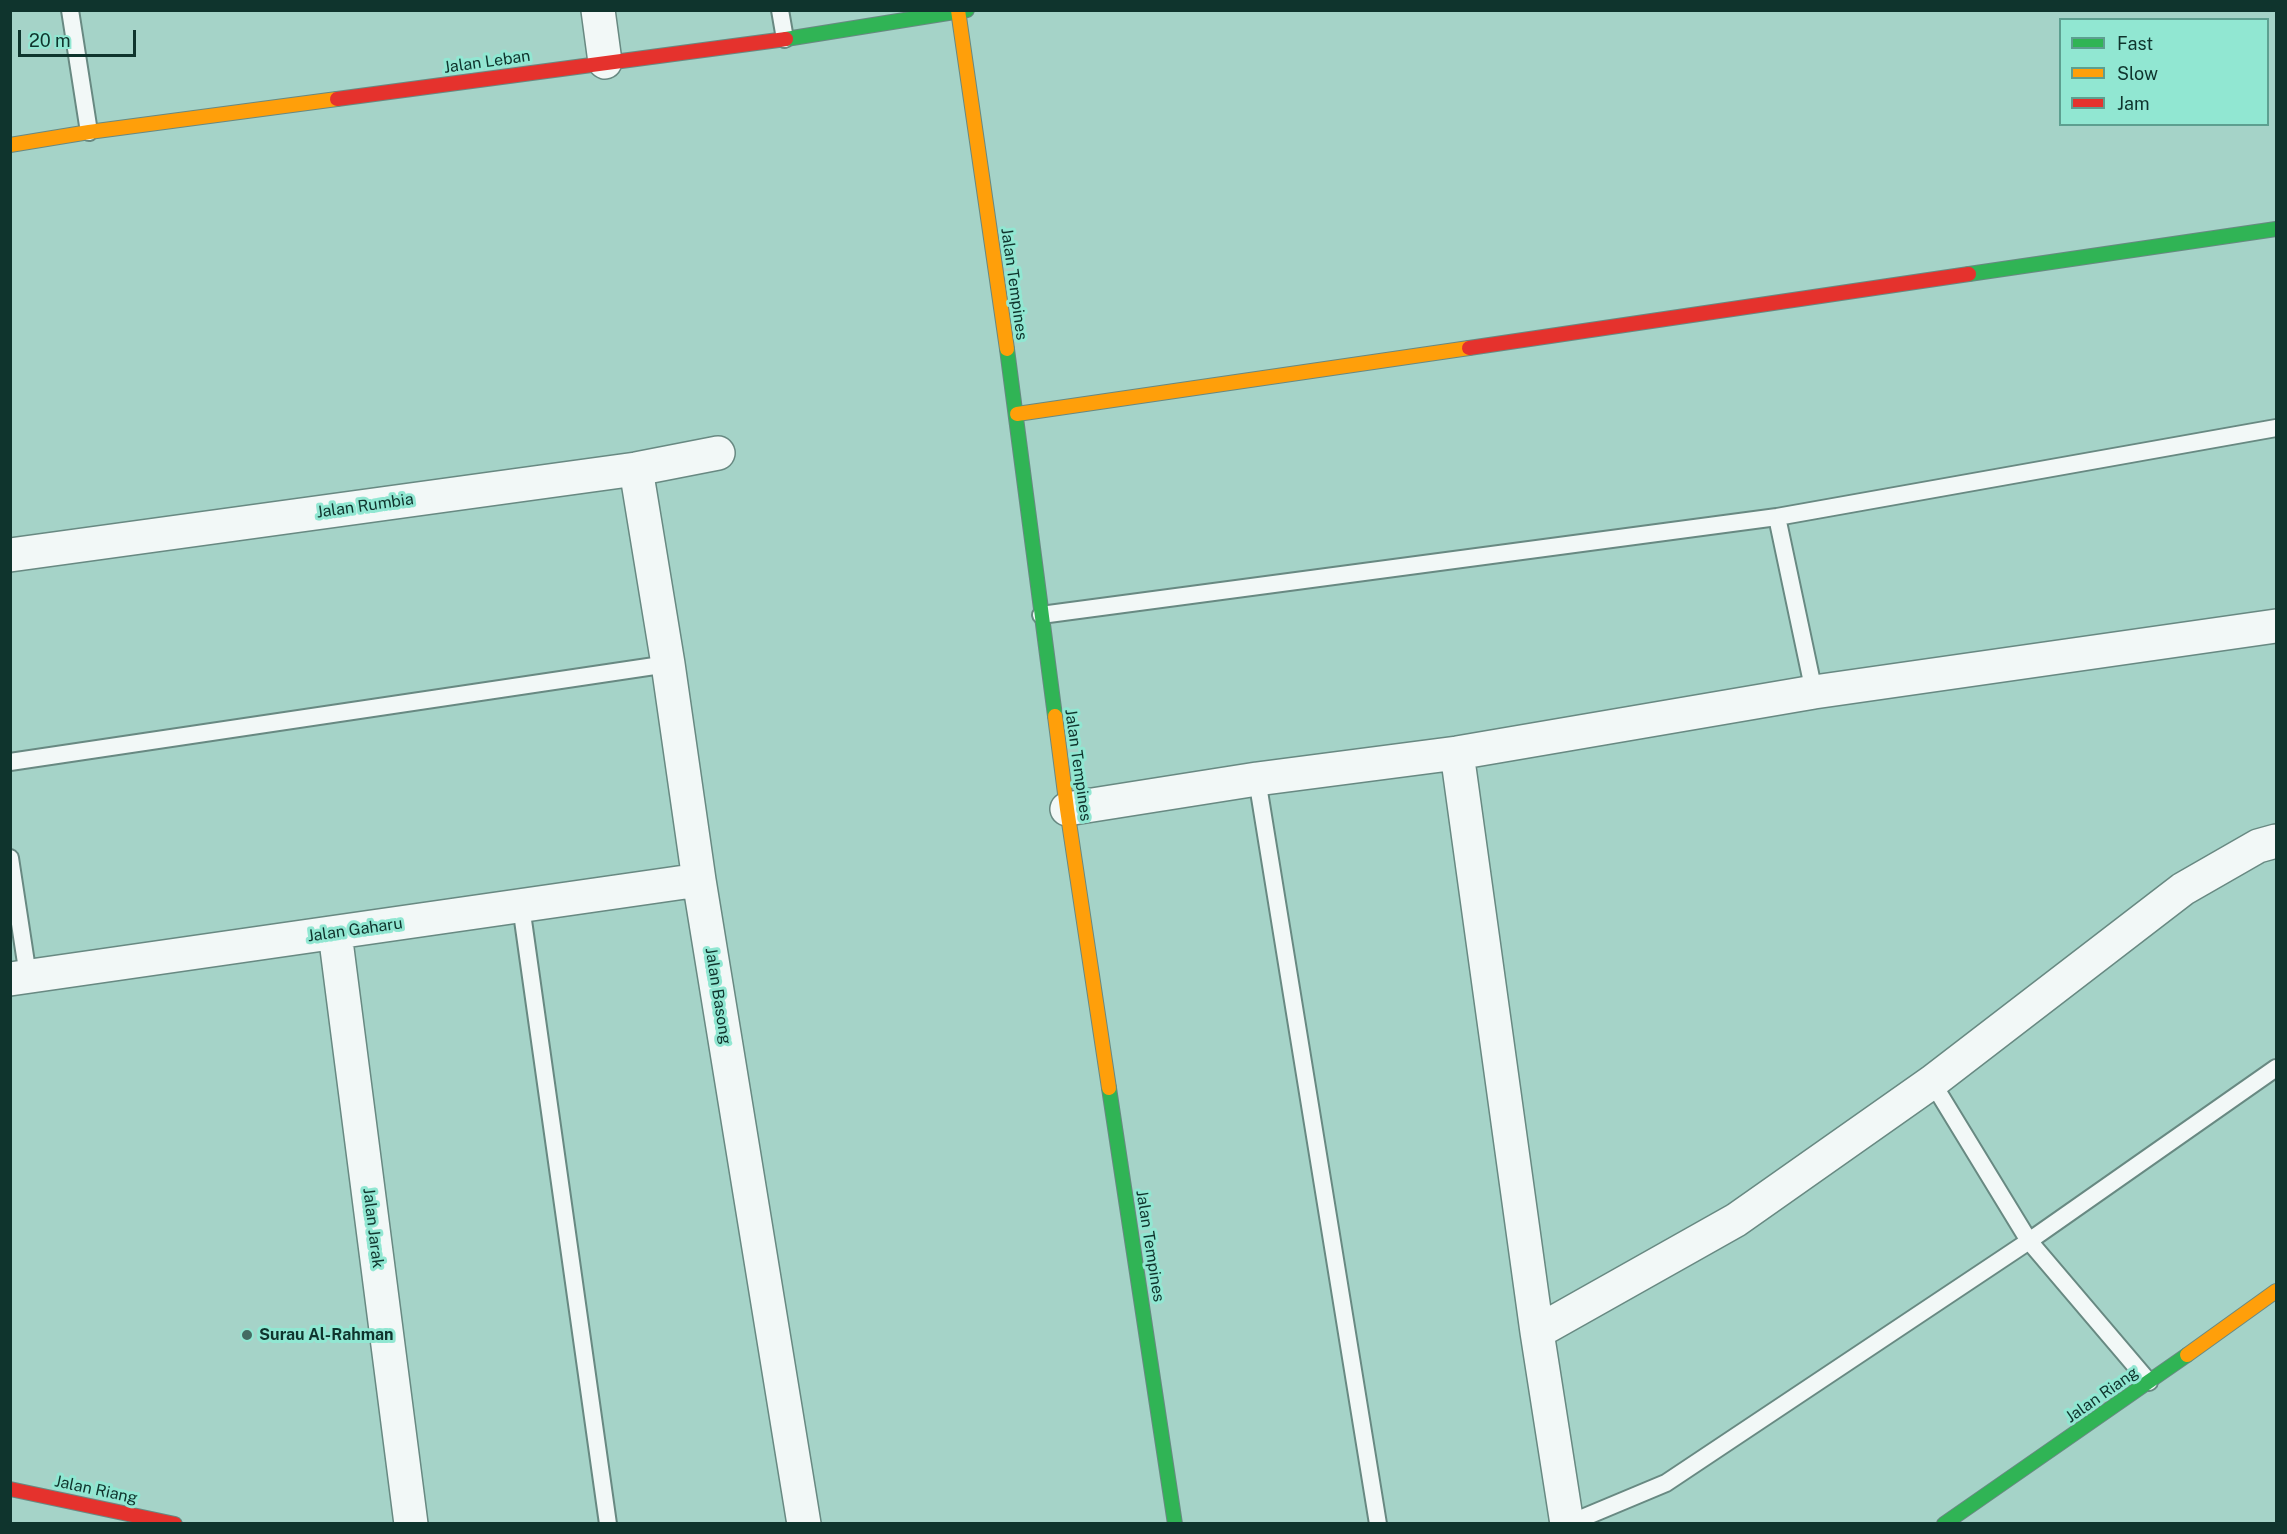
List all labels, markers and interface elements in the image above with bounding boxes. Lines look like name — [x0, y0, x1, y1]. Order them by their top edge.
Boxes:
scale bar — [21, 18, 140, 56]
legend — [2059, 18, 2269, 126]
text: 20 m — [29, 30, 71, 51]
text: Fast — [2117, 33, 2153, 54]
street label: Jalan Leban — [442, 46, 532, 78]
text: Slow — [2117, 63, 2158, 84]
text: Jam — [2117, 93, 2150, 114]
street label: Jalan Tempines — [997, 227, 1031, 341]
street label: Jalan Rumbia — [315, 490, 415, 522]
street label: Jalan Tempines — [1061, 708, 1095, 822]
street label: Jalan Gaharu — [306, 914, 404, 946]
street label: Jalan Basong — [701, 946, 735, 1046]
street label: Jalan Jarak — [359, 1187, 387, 1269]
street label: Jalan Tempines — [1132, 1189, 1168, 1303]
place label: Surau Al-Rahman — [259, 1325, 394, 1345]
marker: Surau Al-Rahman — [240, 1328, 254, 1342]
street label: Jalan Riang — [2062, 1363, 2142, 1427]
street label: Jalan Riang — [53, 1472, 139, 1508]

